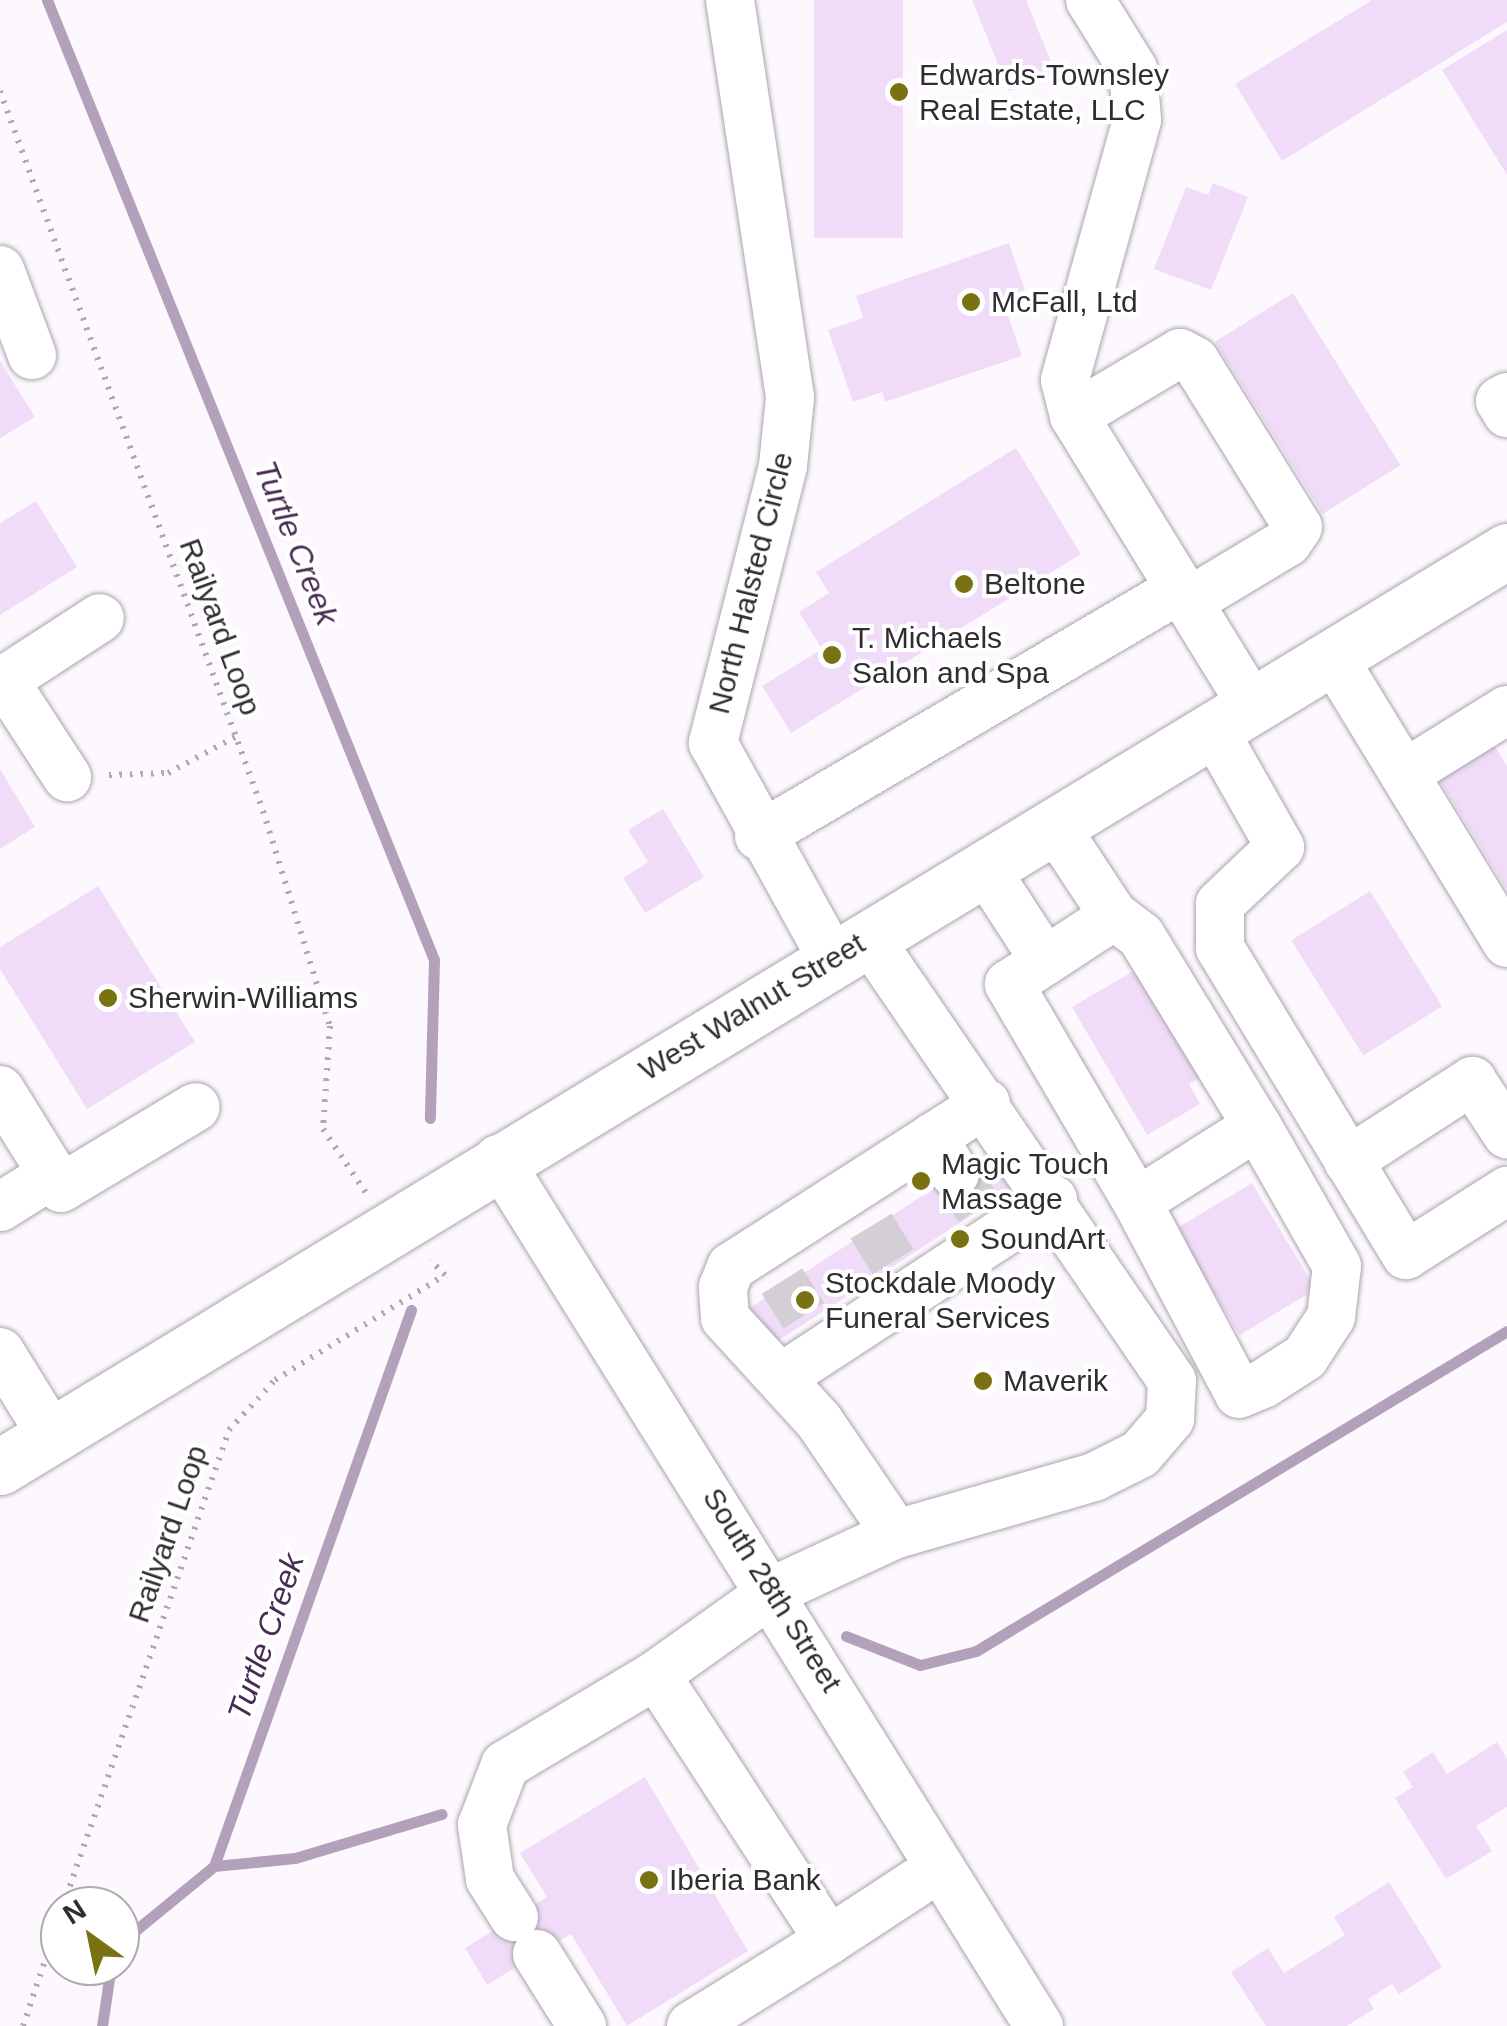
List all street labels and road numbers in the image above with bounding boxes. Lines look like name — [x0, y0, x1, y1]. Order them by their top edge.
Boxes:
street label: North Halsted Circle — [701, 448, 801, 718]
street label: Railyard Loop — [171, 534, 269, 720]
street label: West Walnut Street — [633, 925, 871, 1089]
street label: Railyard Loop — [121, 1441, 215, 1627]
street label: South 28th Street — [695, 1481, 849, 1699]

